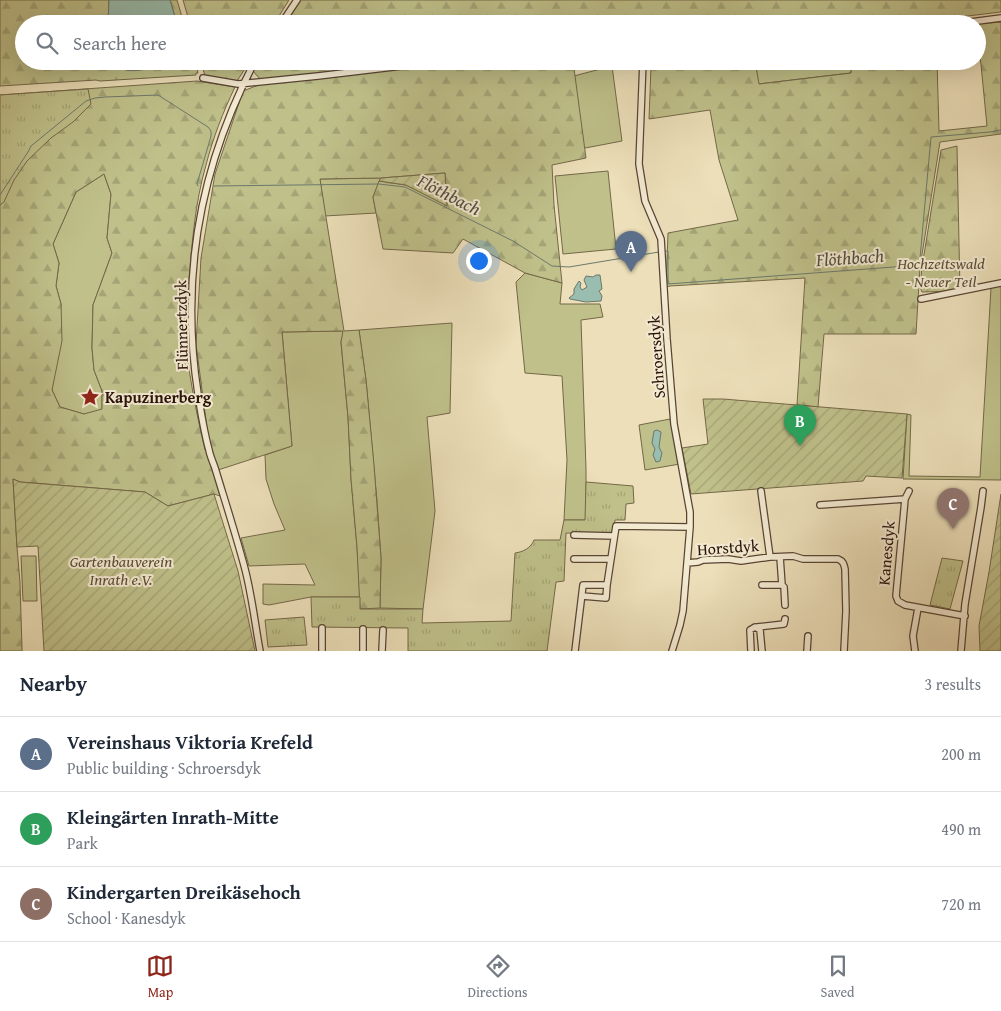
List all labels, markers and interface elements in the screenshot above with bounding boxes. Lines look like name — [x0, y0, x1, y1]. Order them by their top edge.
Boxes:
search box — [15, 15, 986, 70]
icon: search — [33, 29, 61, 57]
text: Search here — [73, 29, 167, 57]
water label: Flöthbach — [412, 167, 486, 222]
pin: A — [615, 231, 647, 272]
water label: Flöthbach — [814, 242, 885, 273]
your location — [466, 248, 492, 274]
park label: Hochzeitswald - Neuer Teil — [896, 251, 985, 293]
street label: Flünnertzdyk — [168, 279, 194, 370]
street label: Schroersdyk — [641, 314, 671, 399]
place label: Kapuzinerberg — [105, 385, 212, 409]
place icon: Kapuzinerberg — [79, 386, 101, 408]
pin: B — [784, 405, 816, 446]
pin: C — [937, 488, 969, 529]
street label: Kanesdyk — [871, 519, 901, 586]
street label: Horstdyk — [696, 533, 761, 561]
park label: Gartenbauverein Inrath e.V. — [70, 549, 172, 591]
text: Nearby — [20, 668, 87, 699]
text: 3 results — [924, 672, 981, 696]
text: Vereinshaus Viktoria Krefeld — [67, 728, 313, 756]
text: A — [31, 742, 41, 766]
text: 200 m — [941, 742, 981, 766]
text: Public building · Schroersdyk — [67, 756, 261, 780]
text: Kleingärten Inrath-Mitte — [67, 803, 279, 831]
text: B — [31, 817, 41, 841]
text: 490 m — [941, 817, 981, 841]
text: Park — [67, 831, 98, 855]
text: Kindergarten Dreikäsehoch — [67, 878, 301, 906]
text: C — [31, 892, 41, 916]
text: 720 m — [941, 892, 981, 916]
text: School · Kanesdyk — [67, 906, 186, 930]
tab: Map — [146, 952, 174, 1002]
tab: Directions — [467, 952, 528, 1002]
tab: Saved — [821, 952, 855, 1002]

